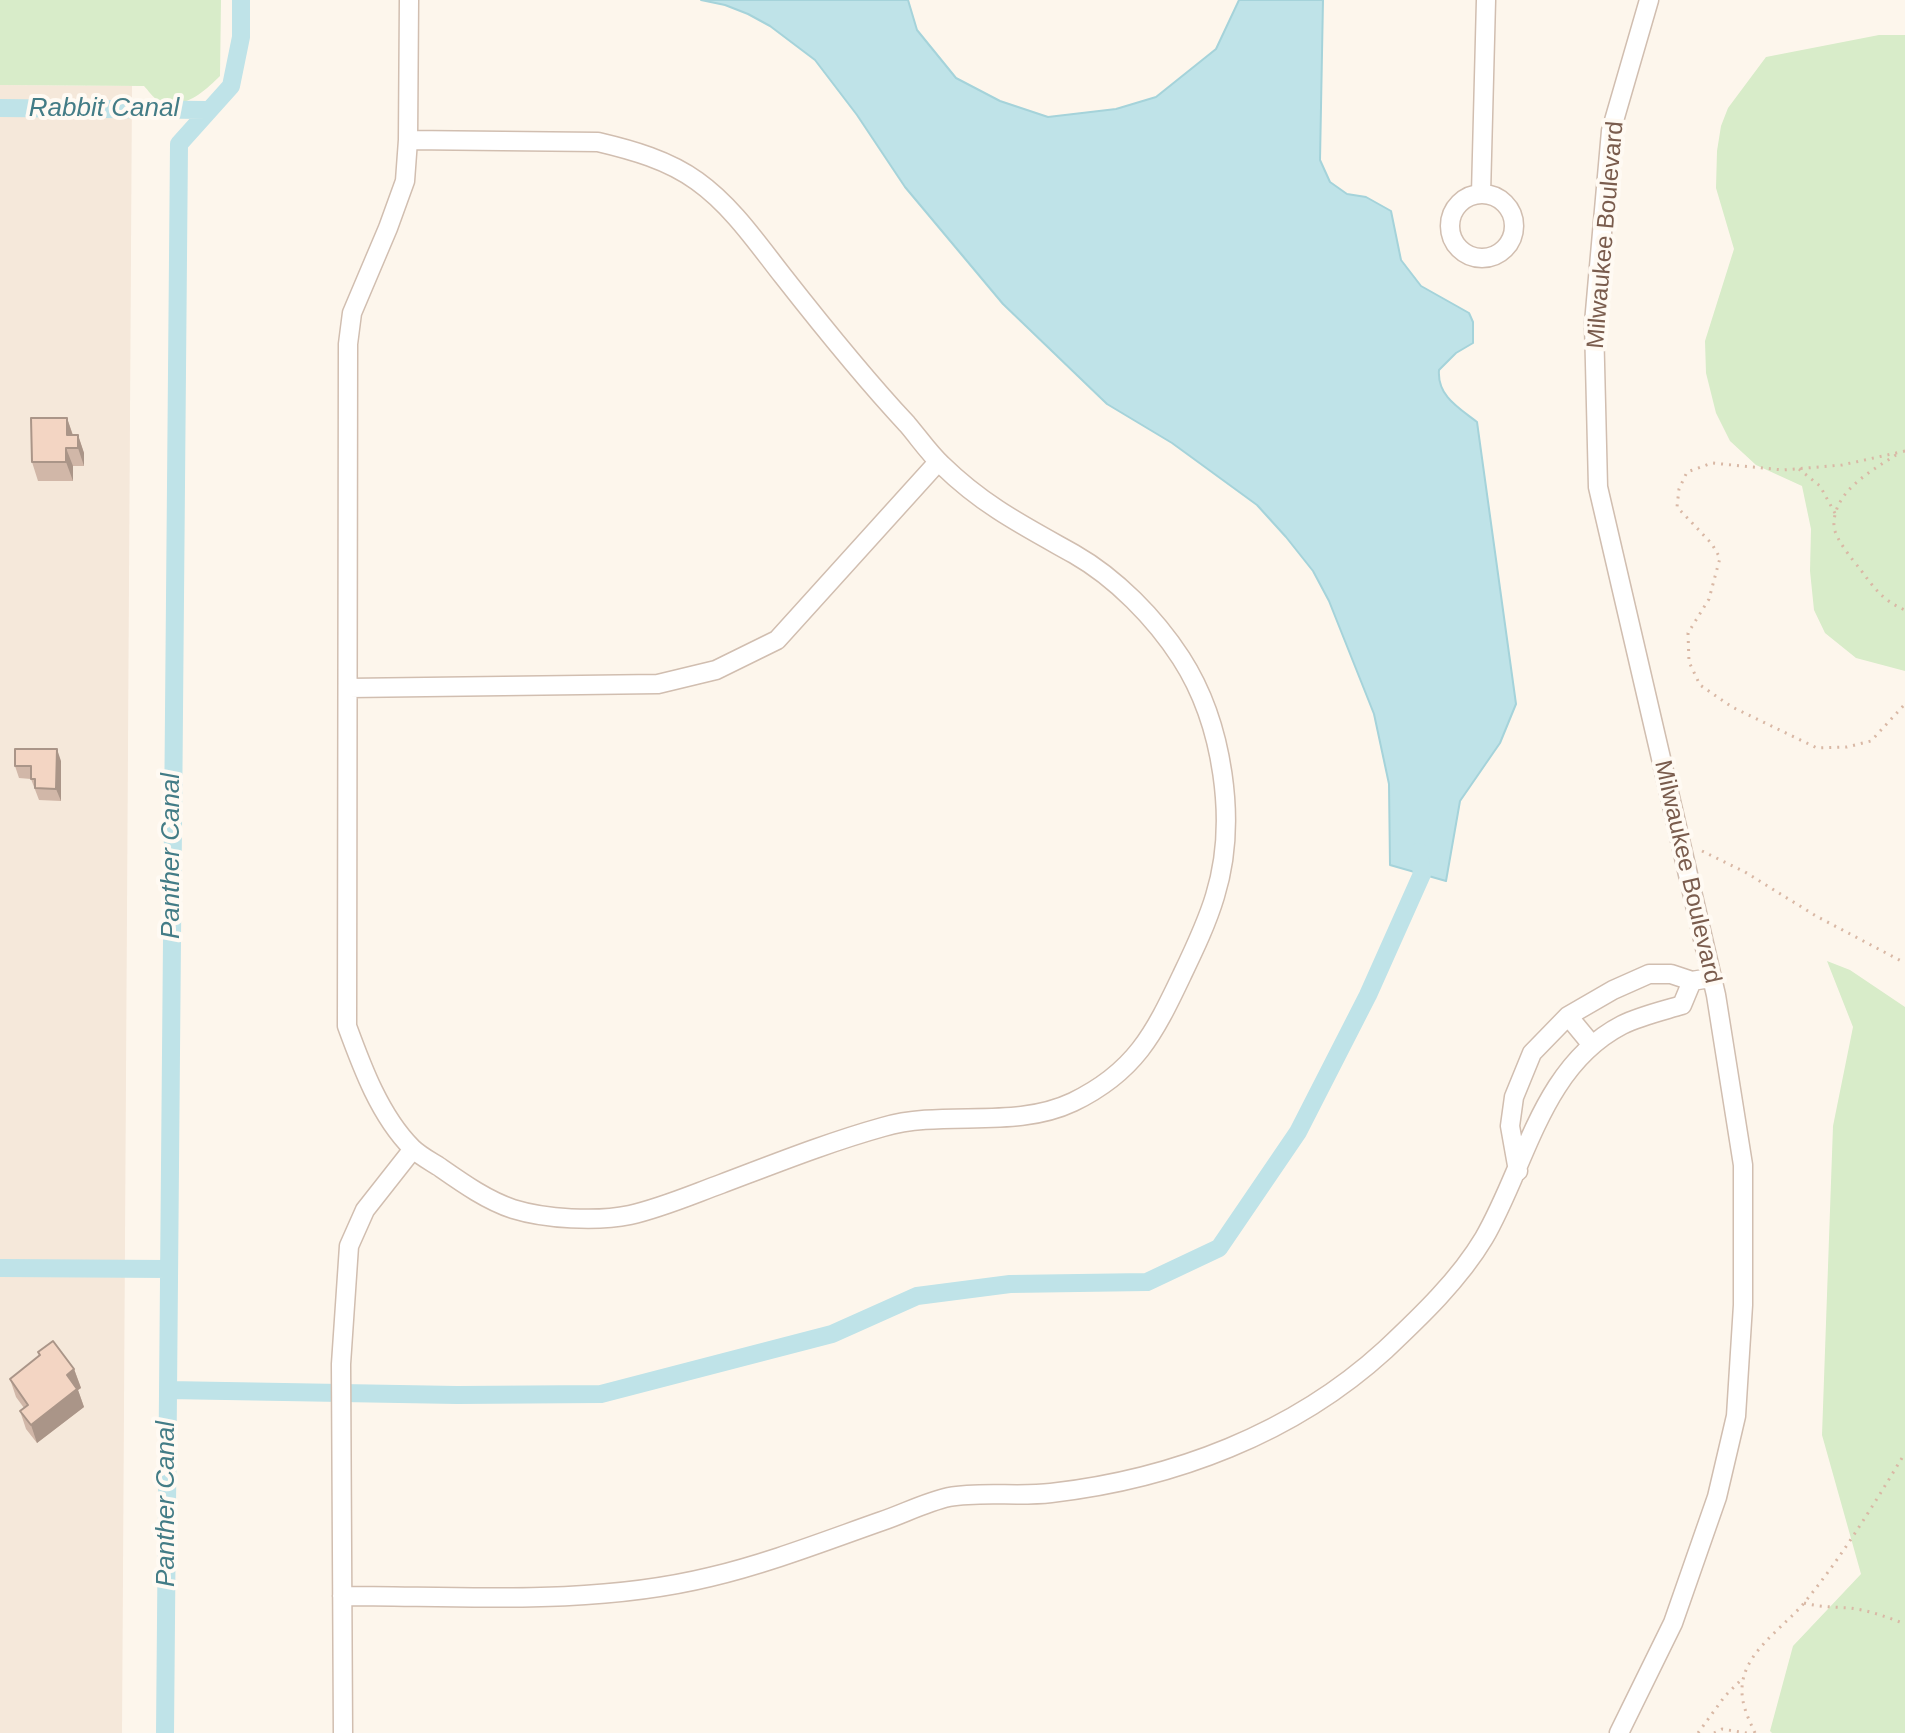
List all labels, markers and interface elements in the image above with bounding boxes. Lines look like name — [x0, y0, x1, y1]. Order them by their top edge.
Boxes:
water label: Rabbit Canal — [29, 93, 179, 125]
street label: Milwaukee Boulevard — [1582, 120, 1630, 350]
street label: Milwaukee Boulevard — [1647, 758, 1727, 986]
water label: Panther Canal — [156, 773, 188, 939]
water label: Panther Canal — [151, 1421, 183, 1587]

